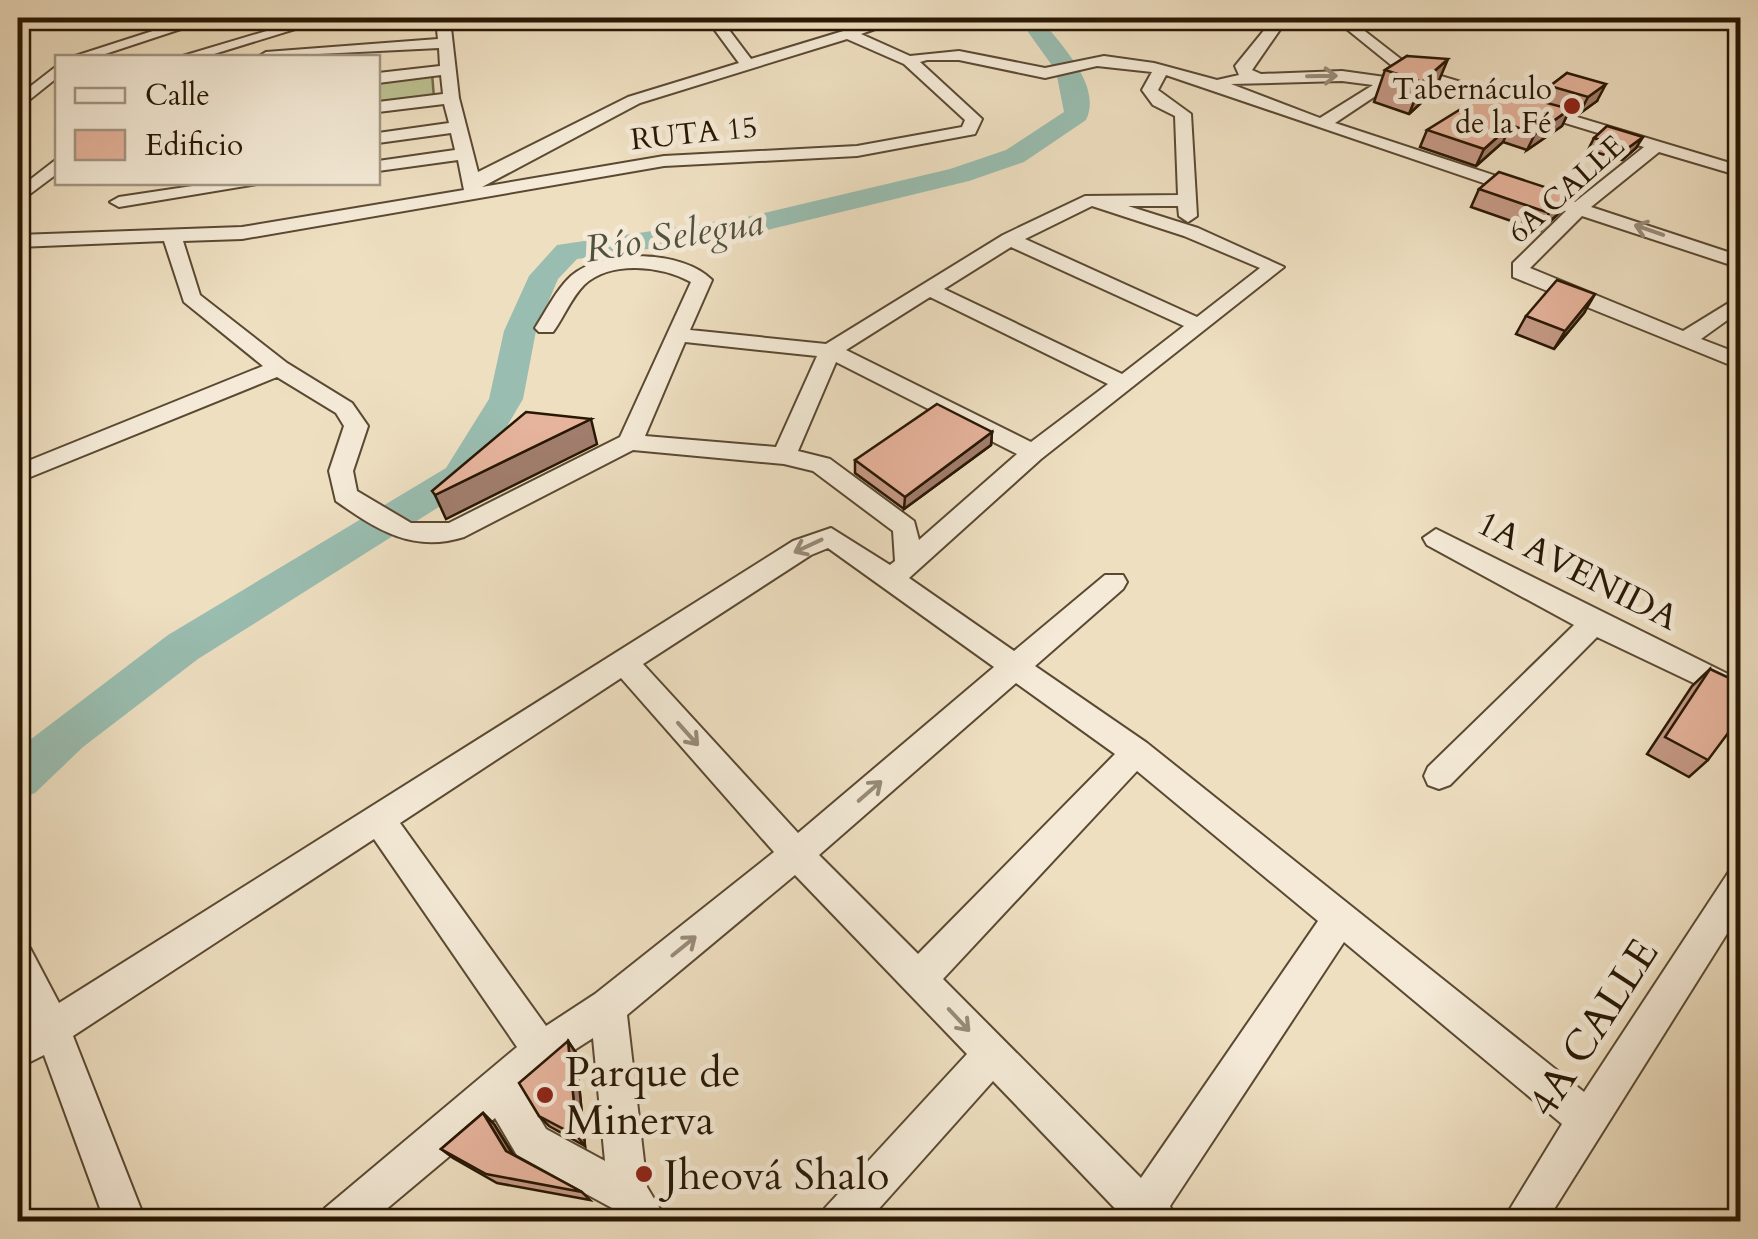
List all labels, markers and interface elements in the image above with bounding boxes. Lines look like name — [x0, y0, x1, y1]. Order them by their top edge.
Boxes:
legend — [55, 55, 380, 185]
one-way arrow — [1305, 67, 1337, 86]
place label: Tabernáculo de la Fé — [1392, 69, 1552, 144]
text: Calle — [145, 75, 210, 116]
marker: Tabernáculo de la Fé — [1561, 95, 1583, 117]
street label: RUTA 15 — [629, 106, 760, 161]
text: Edificio — [145, 125, 243, 166]
street label: 6A CALLE — [1499, 126, 1634, 253]
water label: Río Selegua — [581, 196, 767, 276]
one-way arrow — [1634, 220, 1665, 238]
street label: 1A AVENIDA — [1469, 500, 1686, 642]
one-way arrow — [794, 537, 824, 556]
one-way arrow — [676, 721, 699, 746]
one-way arrow — [857, 779, 882, 802]
street label: 4A CALLE — [1515, 928, 1672, 1128]
one-way arrow — [670, 935, 696, 957]
one-way arrow — [947, 1007, 970, 1032]
place label: Parque de Minerva — [565, 1044, 741, 1149]
marker: Parque de Minerva — [534, 1084, 556, 1106]
place label: Jheová Shalo — [658, 1147, 889, 1204]
marker: Jheová Shalo — [633, 1163, 655, 1185]

